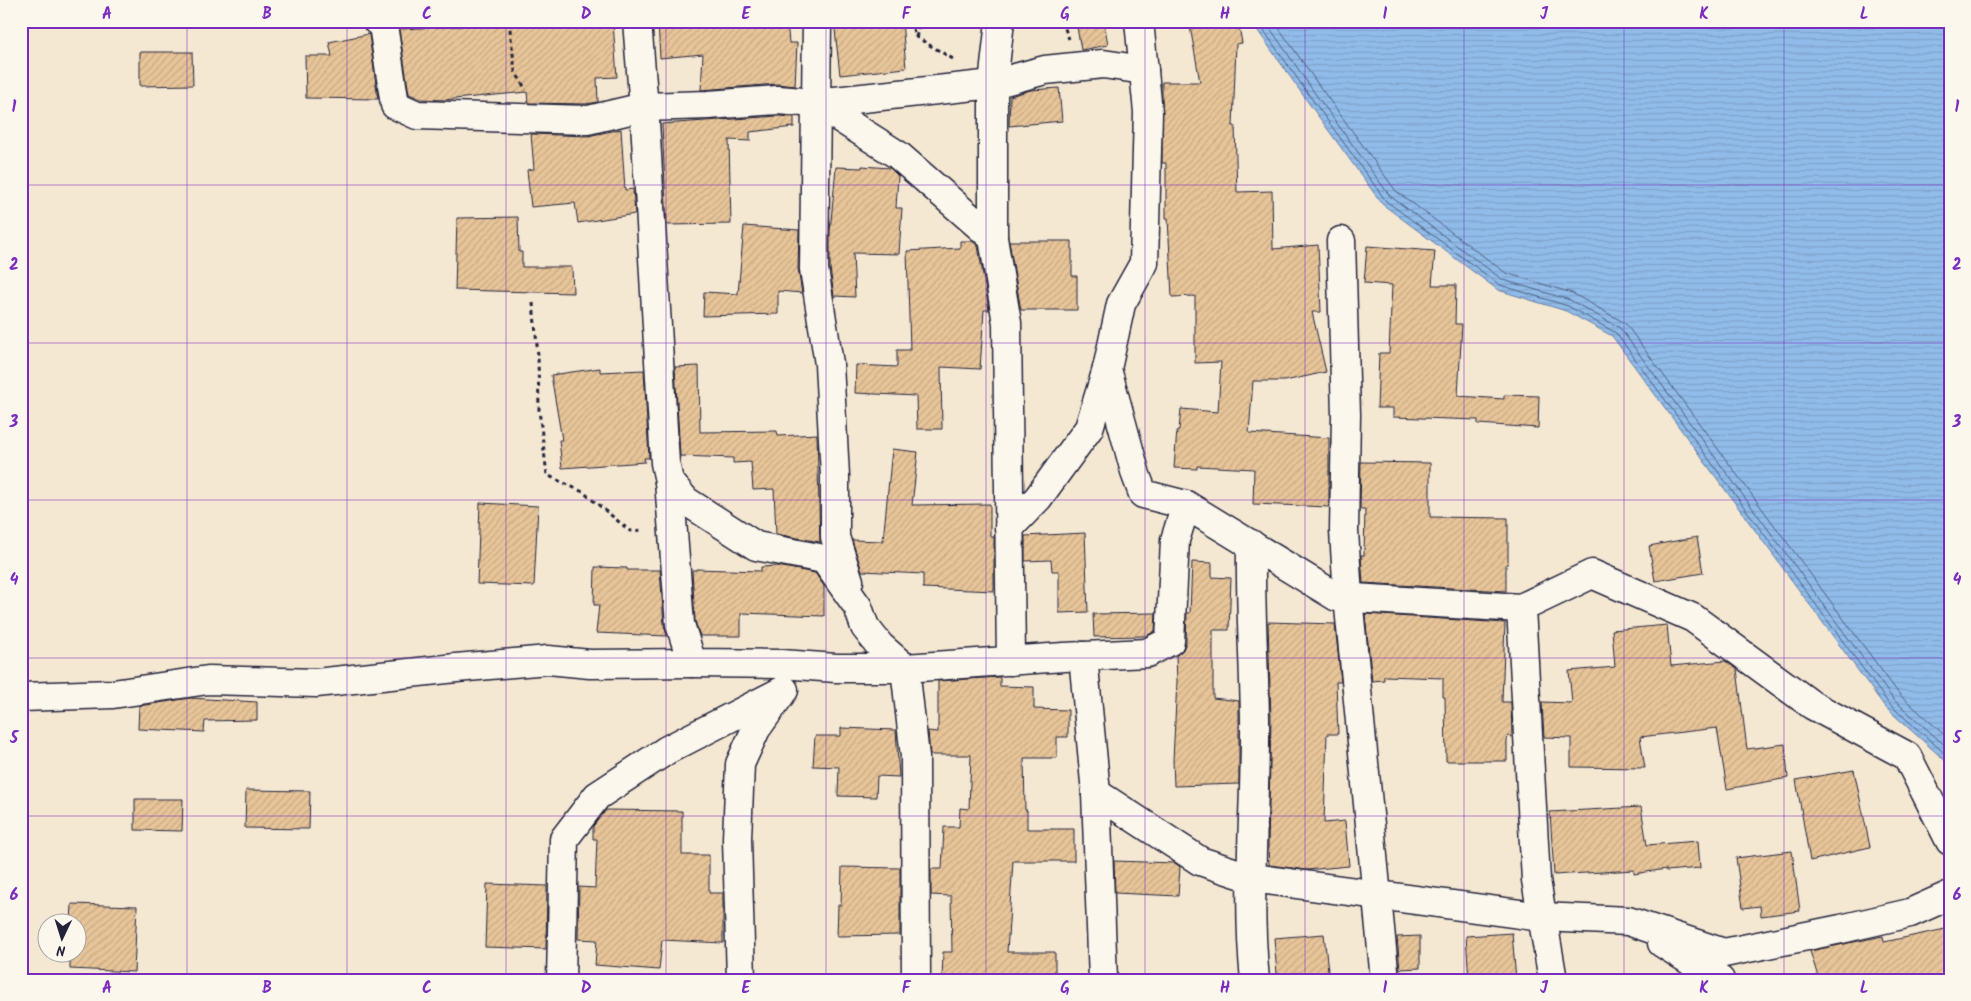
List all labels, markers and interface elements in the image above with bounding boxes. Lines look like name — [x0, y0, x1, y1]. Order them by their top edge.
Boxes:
text: A — [102, 2, 112, 27]
text: B — [262, 2, 272, 27]
text: C — [422, 2, 432, 27]
text: D — [581, 2, 592, 27]
text: E — [742, 2, 752, 27]
text: F — [902, 2, 912, 27]
text: G — [1060, 2, 1070, 27]
text: H — [1220, 2, 1230, 27]
text: I — [1383, 2, 1388, 27]
text: J — [1540, 2, 1549, 27]
text: K — [1699, 2, 1709, 27]
text: L — [1860, 2, 1868, 27]
text: 1 — [12, 95, 17, 120]
text: 1 — [1955, 95, 1960, 120]
text: 2 — [9, 253, 19, 278]
text: 2 — [1952, 253, 1962, 278]
text: 3 — [9, 410, 19, 435]
text: 3 — [1952, 410, 1962, 435]
text: 4 — [10, 568, 19, 593]
text: 4 — [1953, 568, 1962, 593]
text: 5 — [9, 726, 20, 751]
text: 5 — [1952, 726, 1963, 751]
text: 6 — [10, 883, 19, 908]
text: 6 — [1953, 883, 1962, 908]
north arrow — [38, 914, 88, 964]
text: N — [56, 939, 66, 961]
text: A — [102, 976, 112, 1001]
text: B — [262, 976, 272, 1001]
text: C — [422, 976, 432, 1001]
text: D — [581, 976, 592, 1001]
text: E — [742, 976, 752, 1001]
text: F — [902, 976, 912, 1001]
text: G — [1060, 976, 1070, 1001]
text: H — [1220, 976, 1230, 1001]
text: I — [1383, 976, 1388, 1001]
text: J — [1540, 976, 1549, 1001]
text: K — [1699, 976, 1709, 1001]
text: L — [1860, 976, 1868, 1001]

